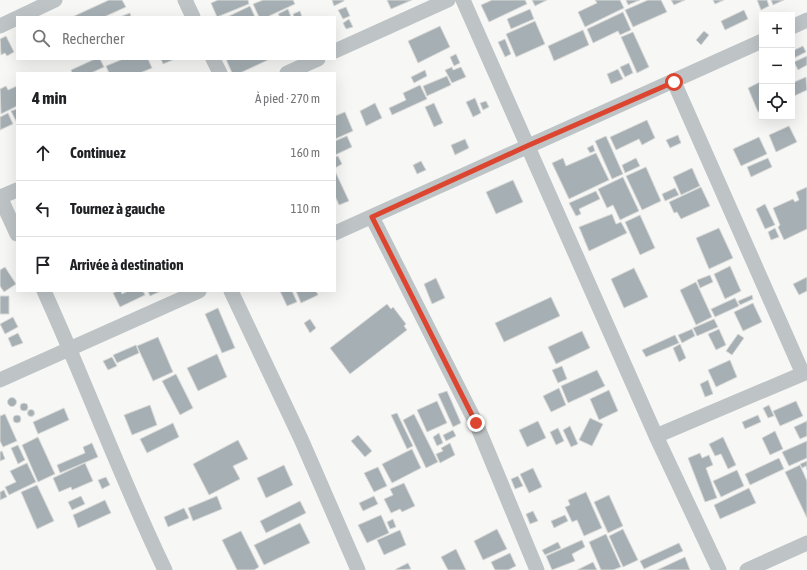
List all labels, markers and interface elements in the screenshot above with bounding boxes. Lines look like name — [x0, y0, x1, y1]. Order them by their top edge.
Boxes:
map controls — [759, 12, 795, 120]
button: + — [759, 12, 795, 48]
search box — [16, 16, 336, 60]
icon: search — [30, 27, 52, 49]
text: Rechercher — [62, 30, 124, 47]
button: − — [759, 48, 795, 84]
route start — [665, 73, 683, 91]
button: locate — [759, 84, 795, 120]
text: 4 min — [32, 88, 67, 108]
text: À pied · 270 m — [255, 91, 320, 106]
icon: ahead — [32, 142, 54, 164]
text: Continuez — [70, 144, 126, 161]
text: 160 m — [291, 145, 320, 160]
icon: left — [32, 198, 54, 220]
text: Tournez à gauche — [70, 200, 165, 217]
text: 110 m — [291, 201, 320, 216]
icon: arrive — [32, 254, 54, 276]
text: Arrivée à destination — [70, 256, 184, 273]
route end — [467, 414, 485, 432]

